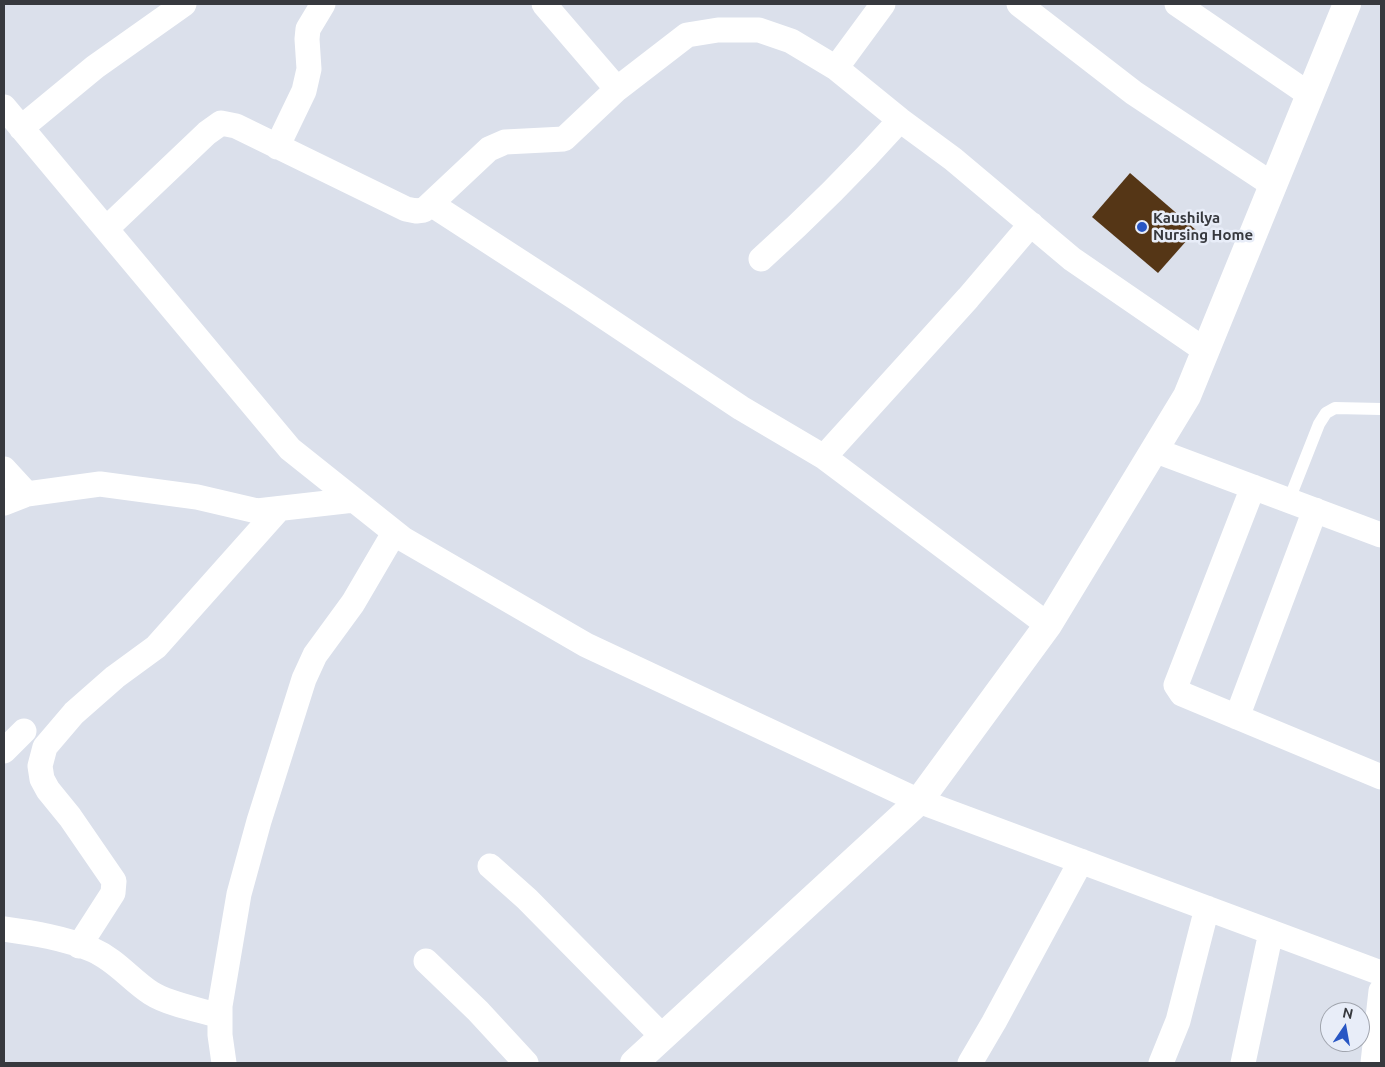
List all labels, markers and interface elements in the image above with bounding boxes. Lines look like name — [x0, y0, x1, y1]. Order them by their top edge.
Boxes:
place label: Kaushilya Nursing Home — [1153, 209, 1253, 244]
marker: Kaushilya Nursing Home — [1135, 220, 1149, 234]
north arrow — [1320, 1002, 1370, 1052]
text: N — [1341, 1004, 1355, 1022]

